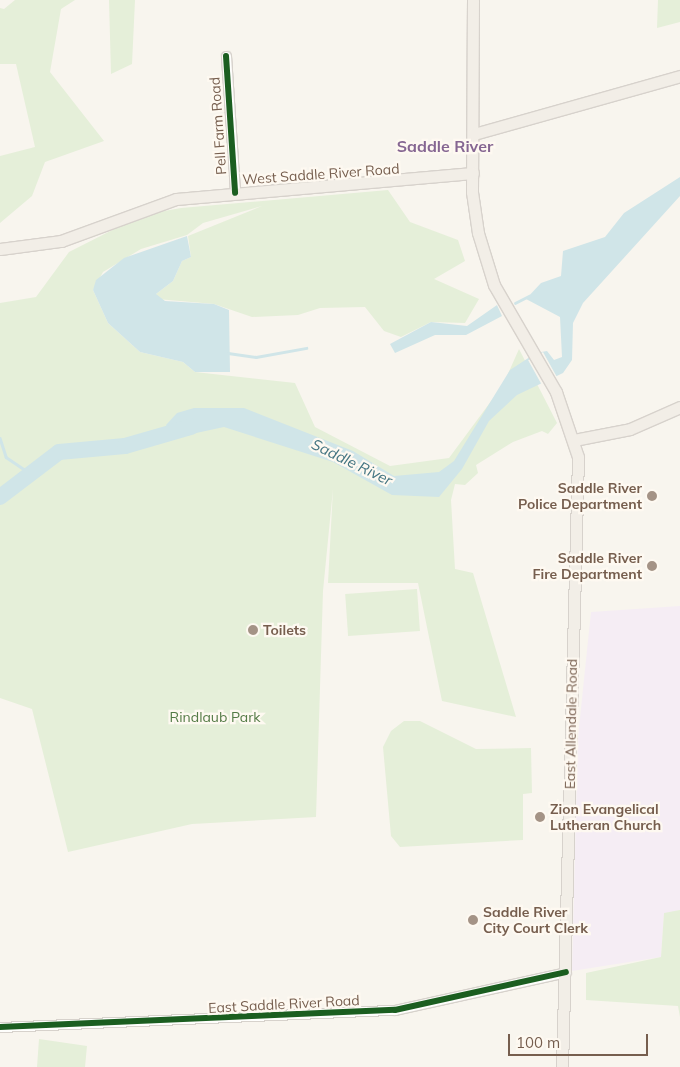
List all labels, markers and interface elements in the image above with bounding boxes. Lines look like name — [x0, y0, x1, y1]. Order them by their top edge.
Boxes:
street label: Pell Farm Road — [206, 76, 230, 176]
district label: Saddle River — [397, 136, 493, 156]
street label: West Saddle River Road — [242, 160, 400, 188]
water label: Saddle River — [309, 435, 395, 489]
place label: Saddle River Police Department — [518, 480, 642, 512]
marker: Saddle River Police Department — [646, 490, 658, 502]
place label: Saddle River Fire Department — [533, 550, 642, 582]
marker: Saddle River Fire Department — [646, 560, 658, 572]
place label: Toilets — [263, 622, 306, 638]
marker: Toilets — [247, 624, 259, 636]
street label: East Allendale Road — [561, 659, 581, 789]
park label: Rindlaub Park — [170, 709, 260, 725]
place label: Zion Evangelical Lutheran Church — [550, 801, 661, 834]
marker: Zion Evangelical Lutheran Church — [534, 811, 546, 823]
place label: Saddle River City Court Clerk — [483, 904, 588, 936]
marker: Saddle River City Court Clerk — [467, 914, 479, 926]
street label: East Saddle River Road — [208, 992, 360, 1016]
scale bar — [510, 1024, 650, 1056]
text: 100 m — [516, 1033, 560, 1052]

